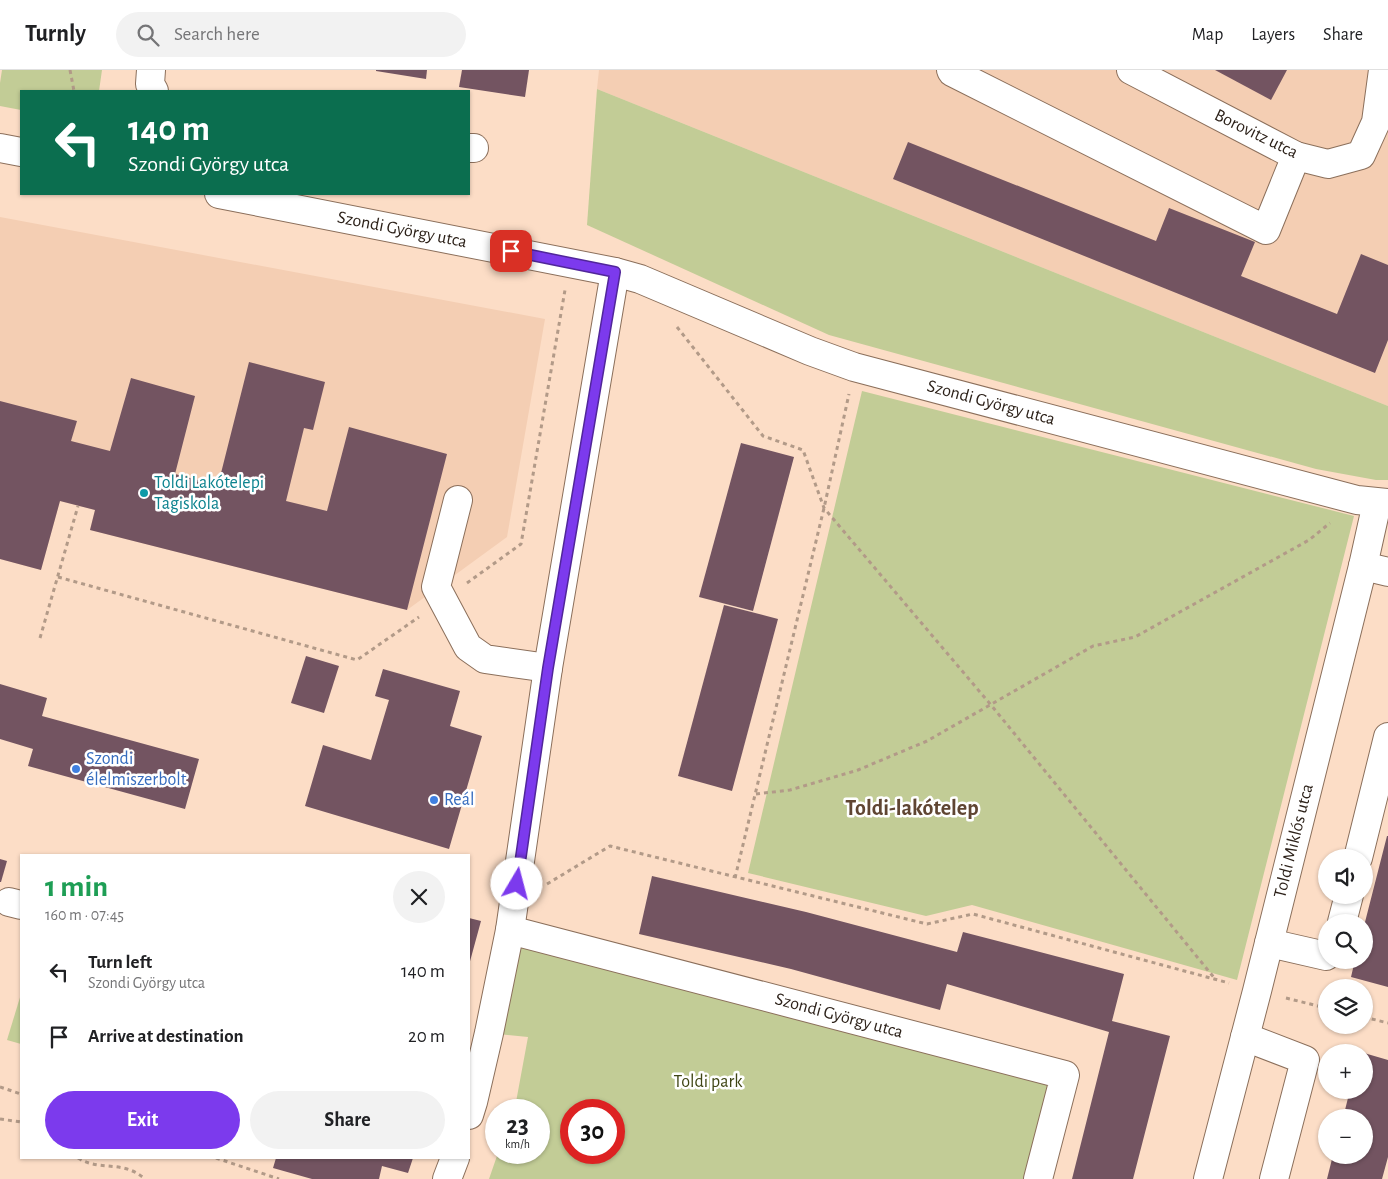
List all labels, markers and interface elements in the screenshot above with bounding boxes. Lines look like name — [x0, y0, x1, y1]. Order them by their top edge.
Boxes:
search box — [116, 12, 466, 57]
icon: search — [134, 21, 162, 49]
text: Turnly — [25, 22, 86, 46]
text: Search here — [174, 25, 260, 44]
text: Map — [1192, 26, 1223, 44]
text: Layers — [1251, 26, 1295, 44]
text: Share — [1323, 26, 1363, 44]
street label: Borovitz utca — [1211, 106, 1301, 162]
icon: left — [45, 110, 110, 175]
text: 140 m — [128, 112, 210, 147]
text: Szondi György utca — [128, 153, 289, 175]
street label: Szondi György utca — [336, 209, 468, 251]
pin — [490, 230, 532, 272]
icon: arrive — [497, 237, 525, 265]
street label: Szondi György utca — [925, 377, 1057, 429]
place label: Toldi Lakótelepi Tagiskola — [154, 474, 264, 513]
marker: Toldi Lakótelepi Tagiskola — [138, 487, 150, 499]
place label: Szondi élelmiszerbolt — [86, 750, 187, 789]
marker: Szondi élelmiszerbolt — [70, 763, 82, 775]
street label: Toldi Miklós utca — [1271, 782, 1317, 900]
place label: Reál — [444, 791, 474, 809]
marker: Reál — [428, 794, 440, 806]
district label: Toldi-lakótelep — [845, 797, 979, 819]
map controls — [1318, 849, 1373, 1164]
button: sound — [1318, 849, 1373, 904]
position arrow — [490, 857, 542, 909]
button: close — [393, 871, 445, 923]
text: 1 min — [45, 872, 108, 902]
text: 160 m · 07:45 — [45, 907, 124, 923]
button: search — [1318, 914, 1373, 969]
text: Turn left — [88, 953, 152, 972]
icon: left — [45, 958, 73, 986]
text: 140 m — [401, 962, 445, 981]
text: Szondi György utca — [88, 975, 205, 991]
button: layers — [1318, 979, 1373, 1034]
street label: Szondi György utca — [773, 990, 905, 1042]
icon: arrive — [45, 1023, 73, 1051]
text: Arrive at destination — [88, 1027, 244, 1046]
text: 20 m — [408, 1027, 445, 1046]
button: + — [1318, 1044, 1373, 1099]
park label: Toldi park — [674, 1073, 743, 1091]
button: Exit — [45, 1091, 240, 1149]
button: Share — [250, 1091, 445, 1149]
speed limit sign: 30 — [560, 1099, 625, 1164]
button: − — [1318, 1109, 1373, 1164]
text: 23 — [506, 1113, 529, 1138]
text: km/h — [505, 1138, 530, 1150]

